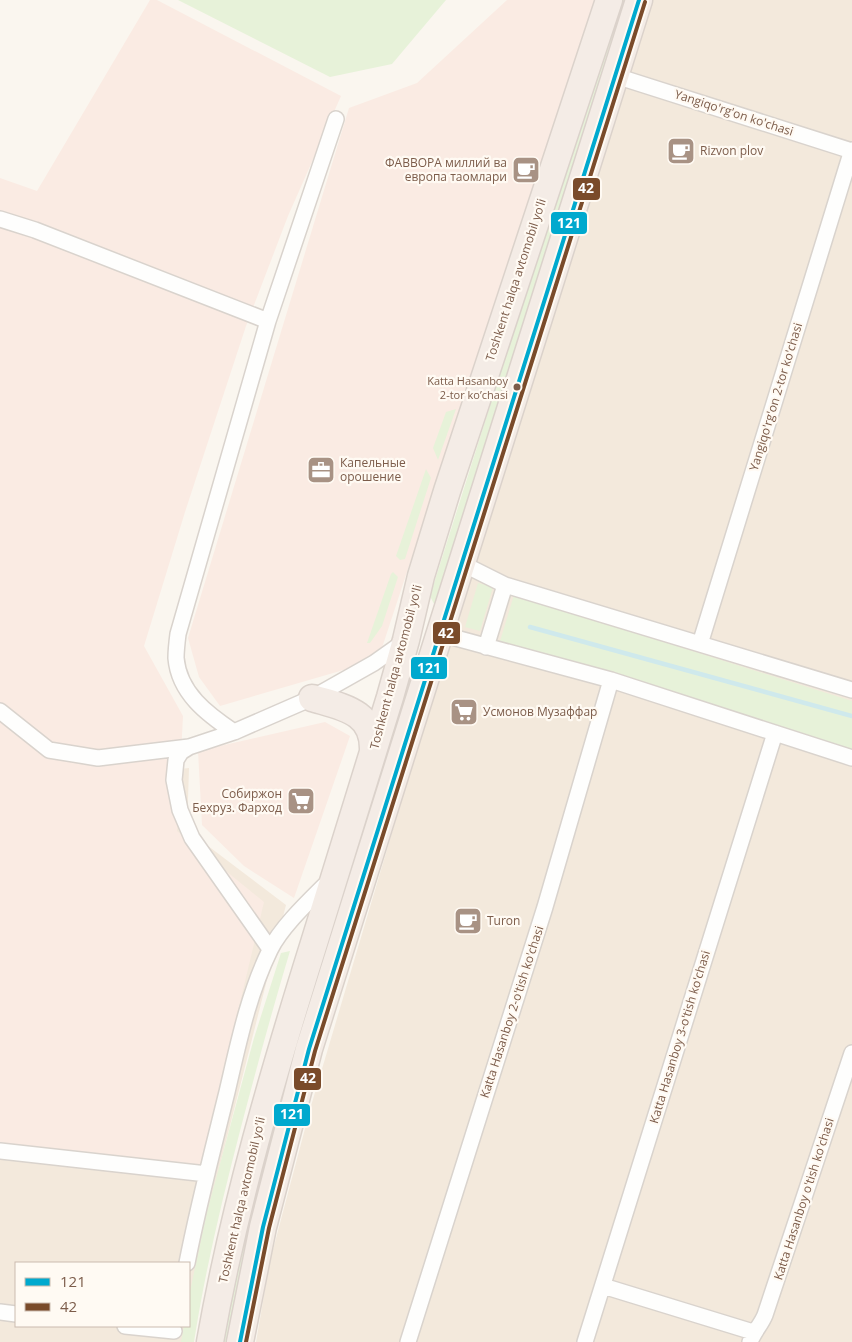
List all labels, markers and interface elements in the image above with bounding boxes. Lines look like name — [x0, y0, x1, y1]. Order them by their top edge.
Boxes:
street label: Yangiqo'rg'on ko'chasi — [673, 85, 796, 140]
cafe icon: Rizvon plov — [666, 136, 696, 166]
place label: Rizvon plov — [700, 142, 763, 159]
place label: ФАВВОРА миллий ва европа таомлари — [385, 154, 507, 185]
cafe icon: ФАВВОРА миллий ва европа таомлари — [511, 155, 541, 185]
line badge: 42 — [572, 177, 601, 201]
text: 42 — [578, 178, 594, 197]
street label: Toshkent halqa avtomobil yo'li — [481, 196, 550, 363]
line badge: 121 — [550, 211, 588, 235]
text: 121 — [557, 213, 581, 232]
street label: Yangiqo'rg'on 2-tor ko'chasi — [745, 321, 806, 473]
place label: Katta Hasanboy 2-tor ko’chasi — [427, 373, 508, 402]
marker: Katta Hasanboy 2-tor ko’chasi — [512, 382, 522, 392]
place label: Капельные орошение — [340, 454, 406, 485]
office icon: Капельные орошение — [306, 455, 336, 485]
street label: Toshkent halqa avtomobil yo'li — [365, 583, 426, 751]
line badge: 42 — [432, 621, 461, 645]
text: 42 — [438, 623, 454, 642]
line badge: 121 — [410, 656, 448, 680]
text: 121 — [417, 658, 441, 677]
supermarket icon: Усмонов Музаффар — [449, 697, 479, 727]
place label: Усмонов Музаффар — [483, 703, 597, 720]
place label: Собиржон Бехруз. Фарход — [192, 785, 282, 816]
supermarket icon: Собиржон Бехруз. Фарход — [286, 786, 316, 816]
cafe icon: Turon — [453, 906, 483, 936]
place label: Turon — [487, 912, 520, 929]
street label: Katta Hasanboy 2-o'tish ko'chasi — [476, 924, 547, 1100]
street label: Katta Hasanboy 3-o'tish ko'chasi — [645, 948, 714, 1125]
line badge: 42 — [293, 1067, 322, 1091]
text: 42 — [300, 1068, 316, 1087]
line badge: 121 — [273, 1103, 311, 1127]
text: 121 — [280, 1104, 304, 1123]
street label: Toshkent halqa avtomobil yo'li — [214, 1115, 269, 1285]
street label: Katta Hasanboy o'tish ko'chasi — [769, 1116, 838, 1282]
legend — [15, 1262, 190, 1327]
text: 121 — [60, 1271, 86, 1291]
text: 42 — [60, 1296, 77, 1316]

